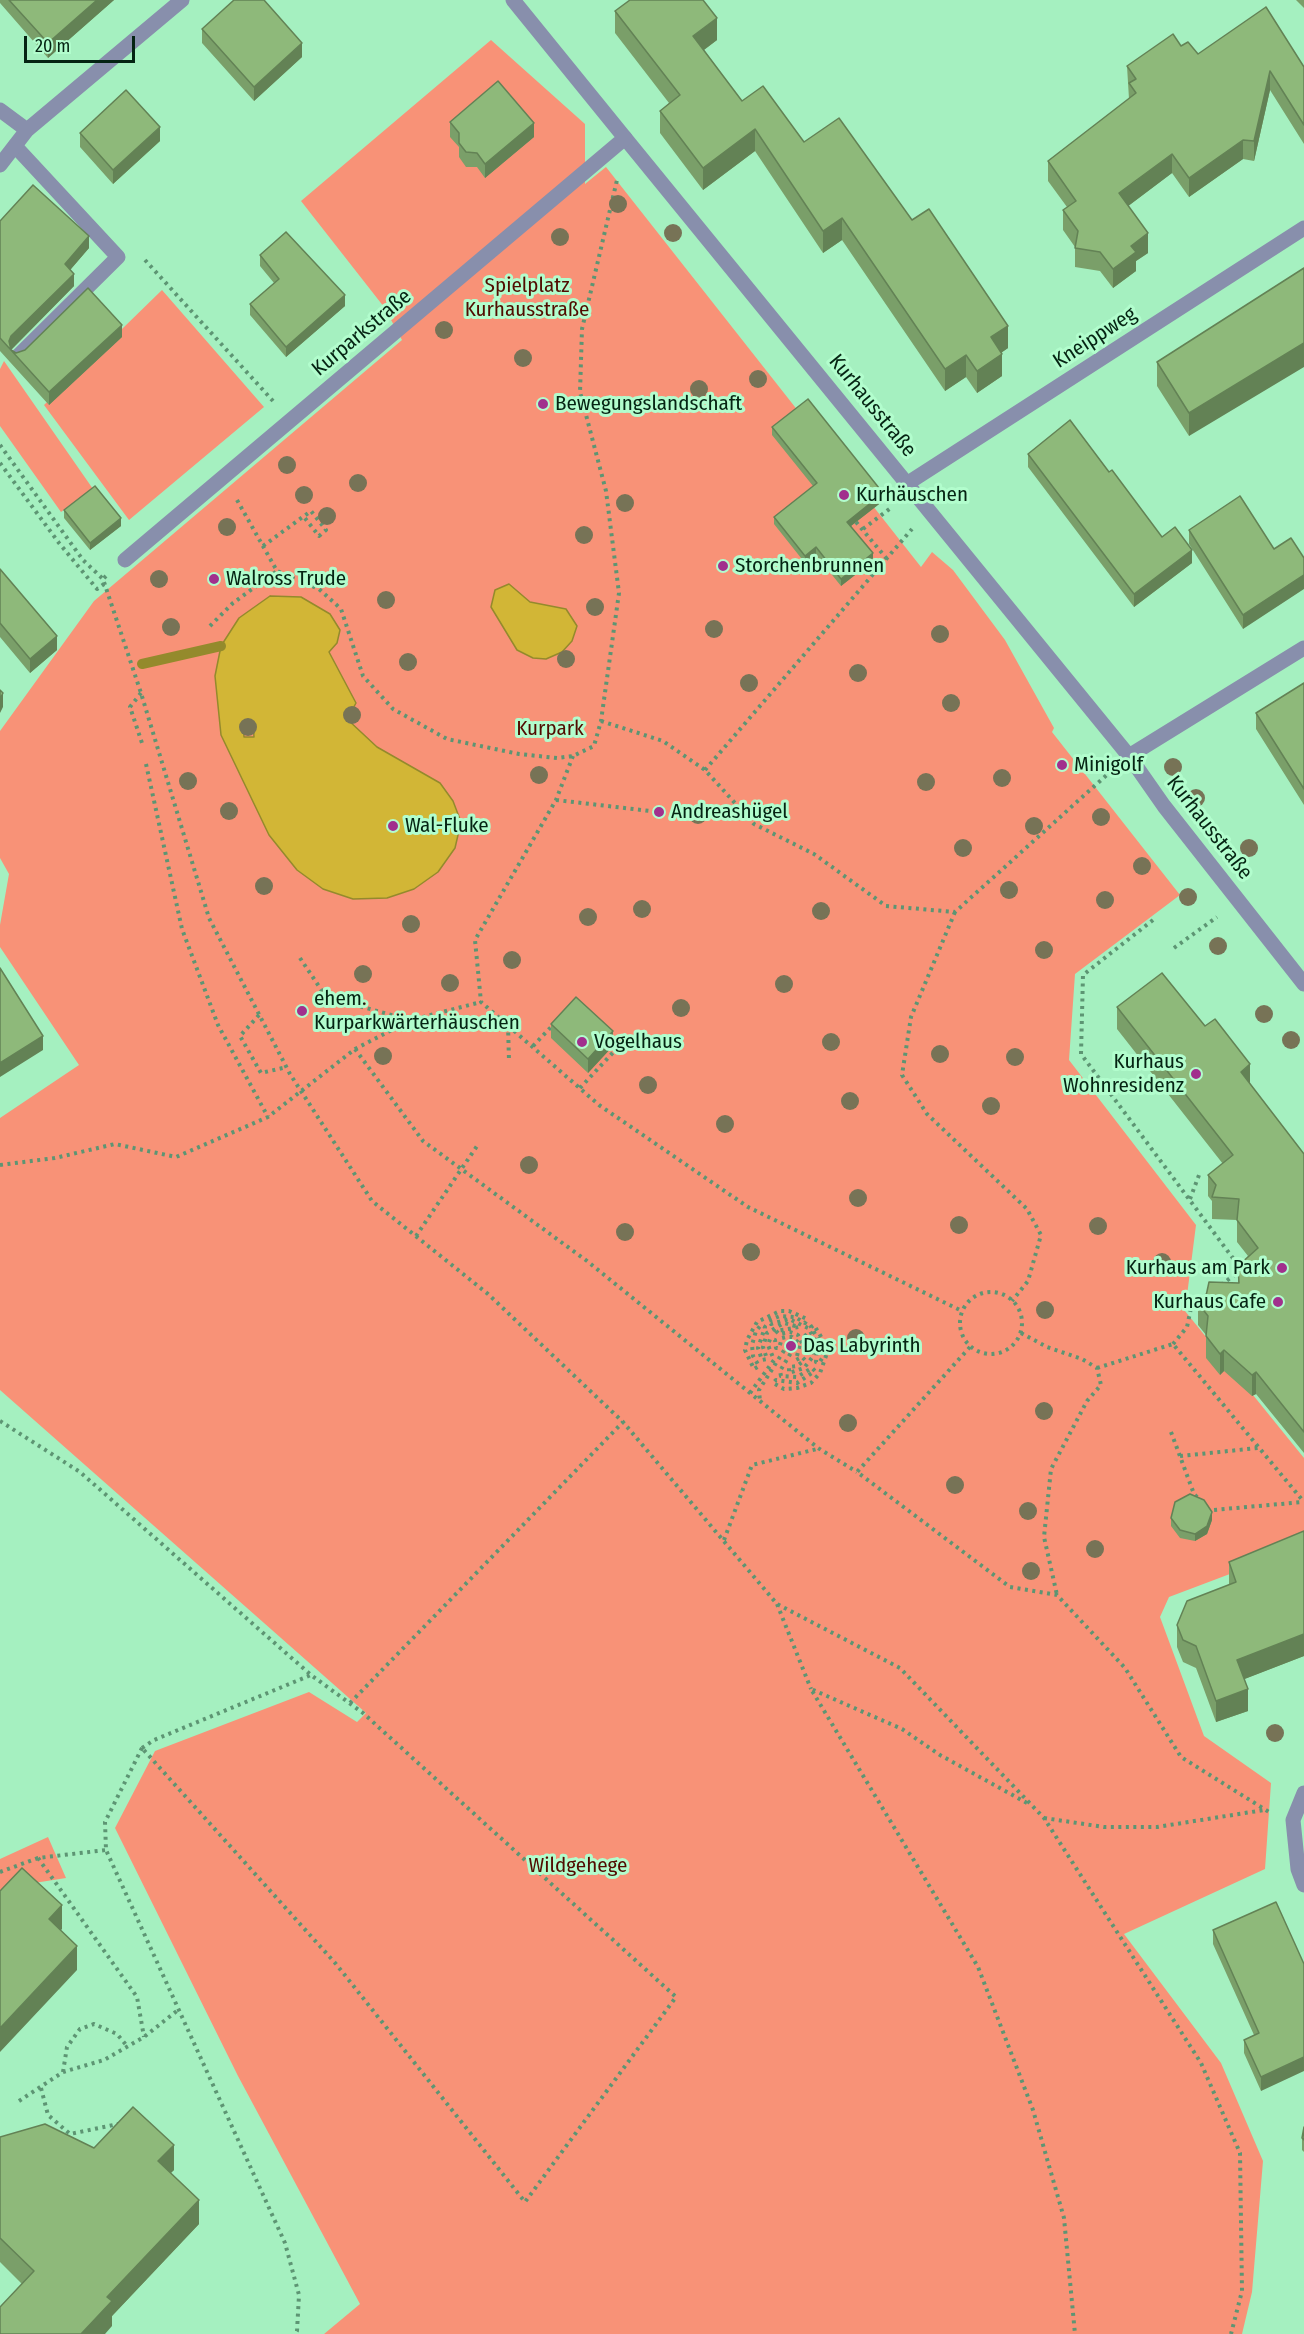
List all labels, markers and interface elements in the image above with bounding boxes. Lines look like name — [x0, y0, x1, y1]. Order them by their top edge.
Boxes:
scale bar — [27, 24, 138, 62]
text: 20 m — [35, 35, 70, 57]
park label: Spielplatz Kurhausstraße — [465, 273, 589, 323]
street label: Kurparkstraße — [307, 284, 417, 382]
street label: Kneippweg — [1049, 302, 1141, 374]
street label: Kurhausstraße — [823, 350, 921, 462]
place label: Bewegungslandschaft — [555, 391, 742, 417]
marker: Bewegungslandschaft — [536, 397, 550, 411]
place label: Kurhäuschen — [856, 482, 968, 508]
marker: Kurhäuschen — [837, 488, 851, 502]
place label: Storchenbrunnen — [735, 553, 884, 579]
marker: Storchenbrunnen — [716, 559, 730, 573]
place label: Walross Trude — [226, 566, 346, 592]
marker: Walross Trude — [207, 572, 221, 586]
park label: Kurpark — [516, 716, 584, 742]
place label: Minigolf — [1074, 752, 1143, 778]
marker: Minigolf — [1055, 758, 1069, 772]
street label: Kurhausstraße — [1161, 771, 1257, 885]
place label: Andreashügel — [671, 799, 788, 825]
marker: Andreashügel — [652, 805, 666, 819]
place label: Wal-Fluke — [405, 813, 489, 839]
marker: Wal-Fluke — [386, 819, 400, 833]
place label: ehem. Kurparkwärterhäuschen — [314, 986, 520, 1036]
marker: ehem. Kurparkwärterhäuschen — [295, 1004, 309, 1018]
place label: Vogelhaus — [594, 1029, 682, 1055]
marker: Vogelhaus — [575, 1035, 589, 1049]
place label: Kurhaus Wohnresidenz — [1063, 1049, 1184, 1099]
marker: Kurhaus Wohnresidenz — [1189, 1067, 1203, 1081]
place label: Kurhaus am Park — [1126, 1255, 1270, 1281]
marker: Kurhaus am Park — [1275, 1261, 1289, 1275]
place label: Kurhaus Cafe — [1153, 1289, 1266, 1315]
marker: Kurhaus Cafe — [1271, 1295, 1285, 1309]
place label: Das Labyrinth — [803, 1333, 921, 1359]
marker: Das Labyrinth — [784, 1339, 798, 1353]
park label: Wildgehege — [529, 1853, 627, 1879]

